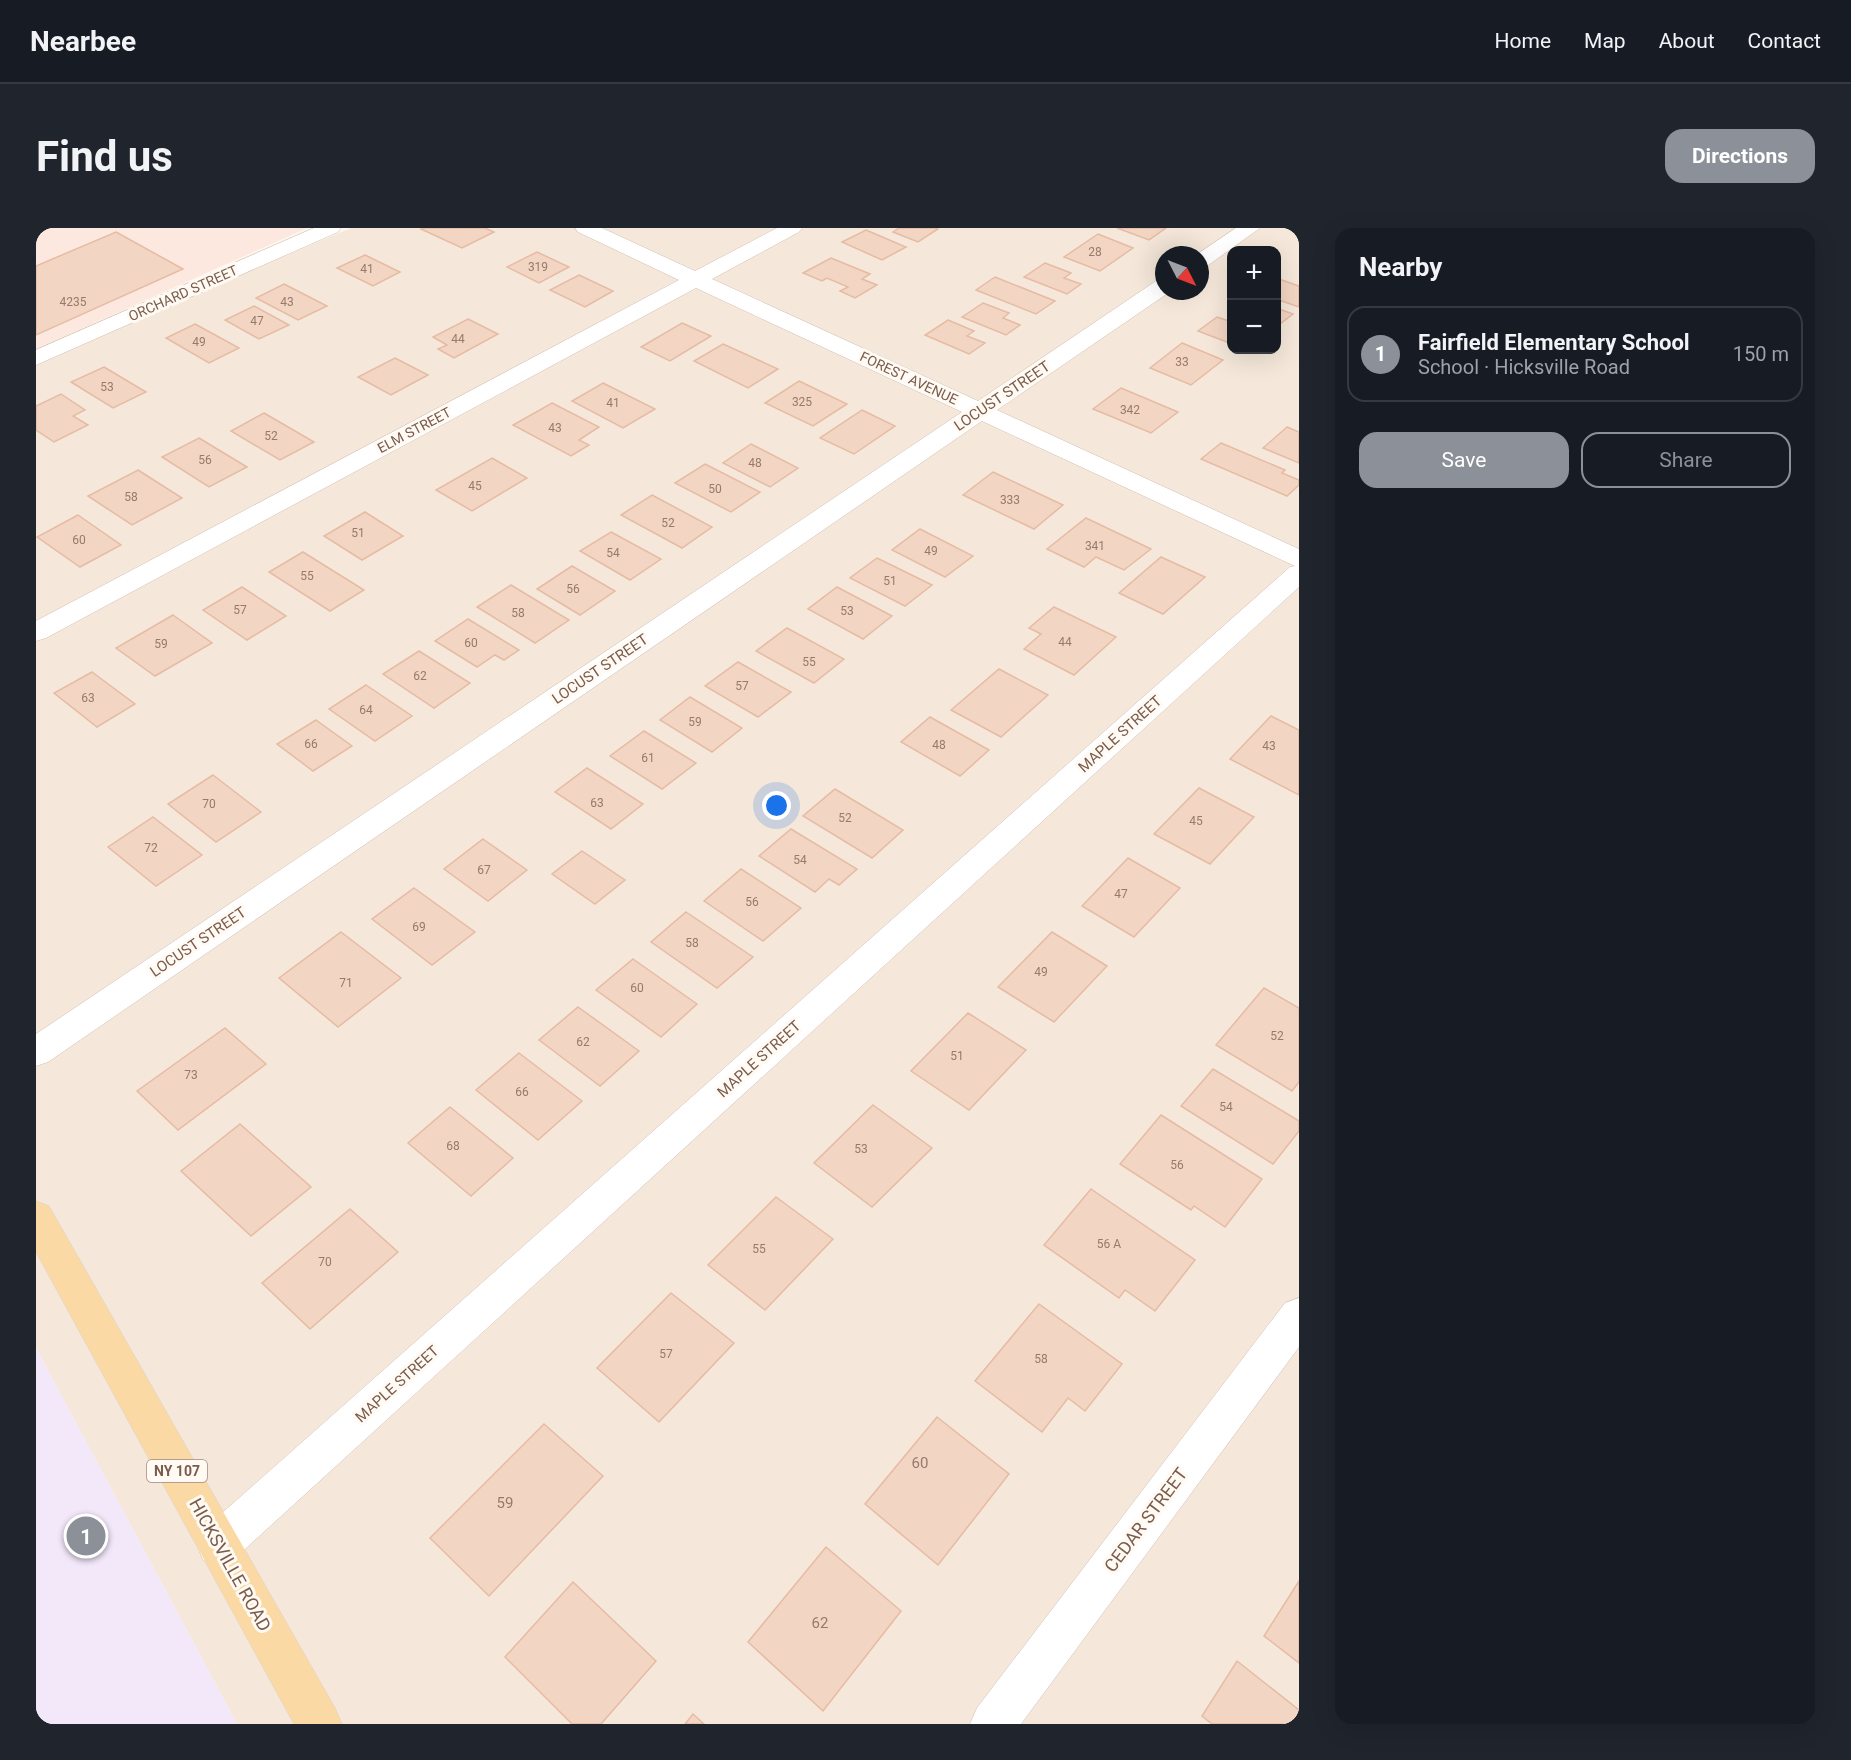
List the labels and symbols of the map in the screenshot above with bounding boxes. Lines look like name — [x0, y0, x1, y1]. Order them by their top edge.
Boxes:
house number: 28 — [1088, 245, 1102, 259]
north arrow — [1155, 246, 1209, 300]
house number: 319 — [528, 260, 548, 274]
street label: ORCHARD STREET — [126, 262, 241, 324]
house number: 41 — [360, 262, 374, 276]
house number: 4235 — [60, 295, 87, 309]
house number: 43 — [280, 295, 294, 309]
house number: 47 — [250, 314, 264, 328]
house number: 44 — [451, 332, 465, 346]
house number: 49 — [192, 335, 206, 349]
street label: FOREST AVENUE — [857, 348, 961, 408]
house number: 33 — [1175, 355, 1189, 369]
street label: LOCUST STREET — [951, 357, 1053, 435]
house number: 53 — [100, 380, 114, 394]
house number: 325 — [792, 395, 812, 409]
house number: 41 — [606, 396, 620, 410]
house number: 342 — [1120, 403, 1140, 417]
street label: ELM STREET — [375, 404, 454, 456]
house number: 43 — [548, 421, 562, 435]
house number: 52 — [264, 429, 278, 443]
house number: 56 — [198, 453, 212, 467]
house number: 48 — [748, 456, 762, 470]
house number: 45 — [468, 479, 482, 493]
house number: 50 — [708, 482, 722, 496]
house number: 58 — [124, 490, 138, 504]
house number: 333 — [1000, 493, 1020, 507]
house number: 52 — [661, 516, 675, 530]
house number: 51 — [351, 526, 365, 540]
house number: 60 — [72, 533, 86, 547]
house number: 341 — [1085, 539, 1105, 553]
house number: 49 — [924, 544, 938, 558]
house number: 54 — [606, 546, 620, 560]
house number: 55 — [300, 569, 314, 583]
house number: 51 — [883, 574, 897, 588]
house number: 56 — [566, 582, 580, 596]
house number: 57 — [233, 603, 247, 617]
house number: 53 — [840, 604, 854, 618]
house number: 58 — [511, 606, 525, 620]
street label: LOCUST STREET — [549, 630, 651, 708]
house number: 44 — [1058, 635, 1072, 649]
house number: 60 — [464, 636, 478, 650]
house number: 59 — [154, 637, 168, 651]
house number: 55 — [802, 655, 816, 669]
house number: 62 — [413, 669, 427, 683]
house number: 57 — [735, 679, 749, 693]
house number: 63 — [81, 691, 95, 705]
street label: MAPLE STREET — [1075, 692, 1165, 776]
house number: 64 — [359, 703, 373, 717]
house number: 59 — [688, 715, 702, 729]
house number: 66 — [304, 737, 318, 751]
house number: 48 — [932, 738, 946, 752]
house number: 43 — [1262, 739, 1276, 753]
house number: 61 — [641, 751, 655, 765]
your location — [762, 791, 791, 820]
house number: 63 — [590, 796, 604, 810]
house number: 70 — [202, 797, 216, 811]
house number: 52 — [838, 811, 852, 825]
house number: 45 — [1189, 814, 1203, 828]
house number: 72 — [144, 841, 158, 855]
house number: 54 — [793, 853, 807, 867]
house number: 67 — [477, 863, 491, 877]
house number: 47 — [1114, 887, 1128, 901]
house number: 56 — [745, 895, 759, 909]
street label: LOCUST STREET — [147, 903, 249, 981]
house number: 69 — [412, 920, 426, 934]
house number: 58 — [685, 936, 699, 950]
house number: 49 — [1034, 965, 1048, 979]
house number: 71 — [339, 976, 353, 990]
house number: 60 — [630, 981, 644, 995]
street label: MAPLE STREET — [714, 1017, 804, 1101]
house number: 52 — [1270, 1029, 1284, 1043]
house number: 62 — [576, 1035, 590, 1049]
house number: 51 — [950, 1049, 964, 1063]
house number: 73 — [184, 1068, 198, 1082]
house number: 66 — [515, 1085, 529, 1099]
house number: 54 — [1219, 1100, 1233, 1114]
house number: 68 — [446, 1139, 460, 1153]
house number: 53 — [854, 1142, 868, 1156]
house number: 56 — [1170, 1158, 1184, 1172]
house number: 56 A — [1097, 1237, 1121, 1251]
house number: 55 — [752, 1242, 766, 1256]
house number: 70 — [318, 1255, 332, 1269]
street label: MAPLE STREET — [352, 1342, 442, 1426]
house number: 57 — [659, 1347, 673, 1361]
house number: 58 — [1034, 1352, 1048, 1366]
house number: 60 — [912, 1454, 928, 1472]
road number: NY 107 — [147, 1460, 207, 1482]
street label: CEDAR STREET — [1100, 1463, 1192, 1576]
house number: 59 — [497, 1494, 513, 1512]
street label: HICKSVILLE ROAD — [185, 1495, 276, 1635]
pin: 1 — [67, 1514, 106, 1558]
house number: 62 — [812, 1614, 828, 1632]

